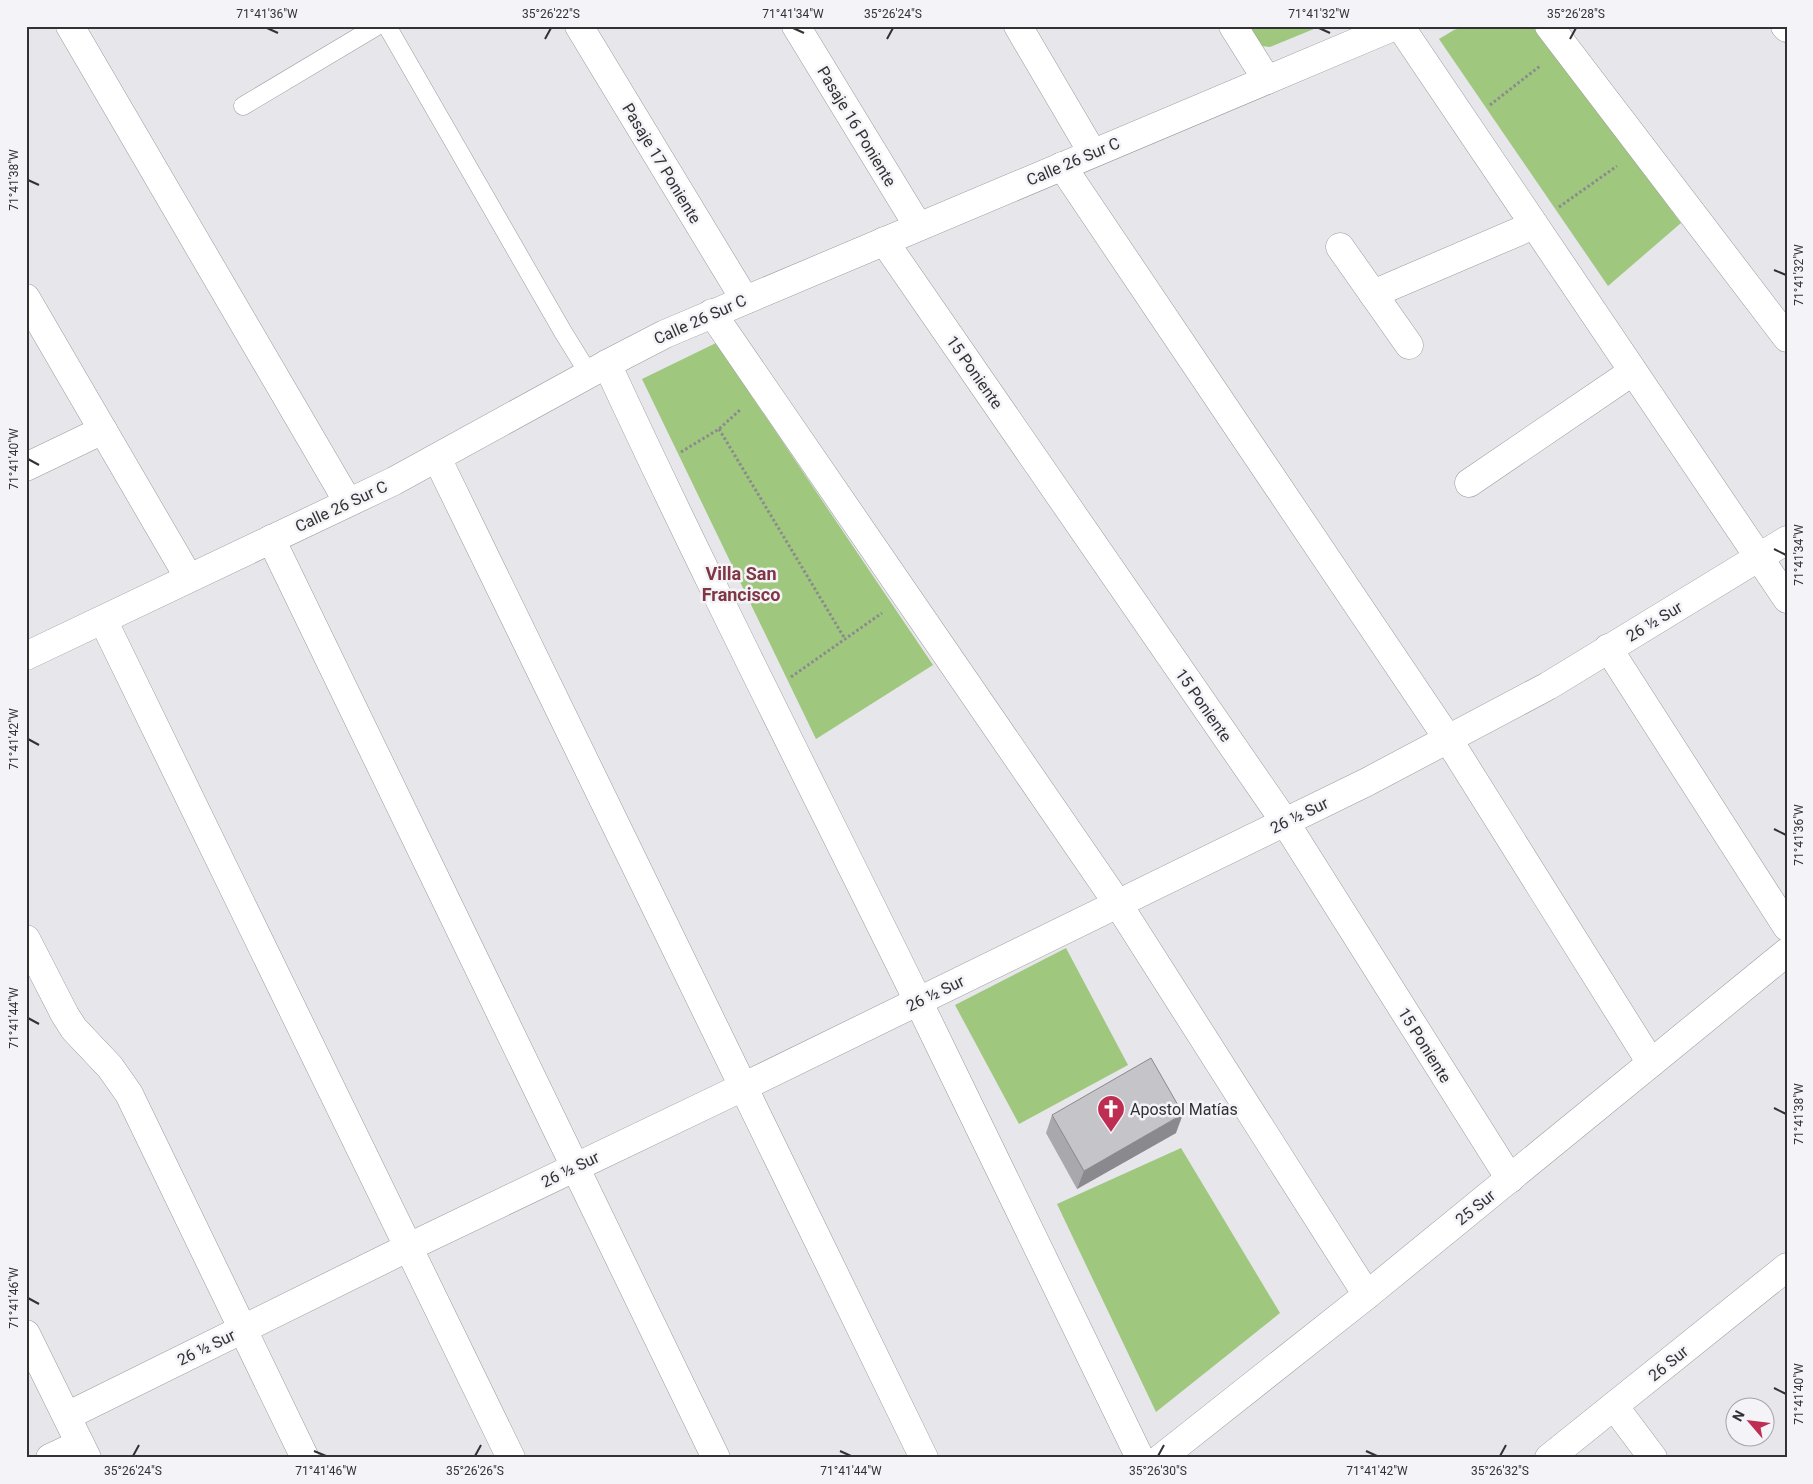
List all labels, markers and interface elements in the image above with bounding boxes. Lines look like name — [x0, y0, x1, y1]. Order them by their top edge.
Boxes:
text: 71°41'36"W — [236, 7, 298, 21]
text: 35°26'22"S — [522, 7, 580, 21]
text: 71°41'34"W — [762, 7, 824, 21]
text: 35°26'24"S — [864, 7, 922, 21]
text: 71°41'32"W — [1288, 7, 1350, 21]
text: 35°26'28"S — [1547, 7, 1605, 21]
street label: Pasaje 16 Poniente — [813, 63, 900, 190]
street label: Pasaje 17 Poniente — [618, 100, 705, 227]
street label: Calle 26 Sur C — [1024, 133, 1123, 190]
text: 71°41'38"W — [7, 149, 21, 211]
text: 71°41'32"W — [1792, 244, 1806, 306]
street label: Calle 26 Sur C — [651, 291, 749, 348]
street label: 15 Poniente — [942, 332, 1007, 412]
text: 71°41'40"W — [7, 428, 21, 490]
street label: Calle 26 Sur C — [292, 477, 390, 536]
text: 71°41'34"W — [1792, 524, 1806, 586]
district label: Villa San Francisco — [702, 563, 780, 605]
street label: 26 ½ Sur — [1623, 597, 1686, 646]
street label: 15 Poniente — [1171, 665, 1236, 745]
text: 71°41'42"W — [7, 708, 21, 770]
street label: 26 ½ Sur — [1267, 793, 1332, 838]
text: 71°41'36"W — [1792, 804, 1806, 866]
street label: 26 ½ Sur — [903, 971, 968, 1016]
text: 71°41'44"W — [7, 987, 21, 1049]
street label: 15 Poniente — [1394, 1004, 1455, 1086]
text: 71°41'38"W — [1792, 1083, 1806, 1145]
church icon: Apostol Matías — [1096, 1094, 1126, 1133]
place label: Apostol Matías — [1130, 1100, 1238, 1119]
street label: 26 ½ Sur — [538, 1147, 603, 1192]
street label: 25 Sur — [1452, 1185, 1499, 1229]
text: 71°41'46"W — [7, 1267, 21, 1329]
street label: 26 ½ Sur — [174, 1325, 239, 1370]
street label: 26 Sur — [1645, 1341, 1692, 1385]
text: 71°41'40"W — [1792, 1363, 1806, 1425]
north arrow — [1726, 1396, 1776, 1446]
text: N — [1729, 1408, 1748, 1424]
text: 35°26'24"S — [104, 1464, 162, 1478]
text: 71°41'46"W — [295, 1464, 357, 1478]
text: 35°26'26"S — [446, 1464, 504, 1478]
text: 71°41'44"W — [820, 1464, 882, 1478]
text: 35°26'30"S — [1129, 1464, 1187, 1478]
text: 71°41'42"W — [1346, 1464, 1408, 1478]
text: 35°26'32"S — [1471, 1464, 1529, 1478]

